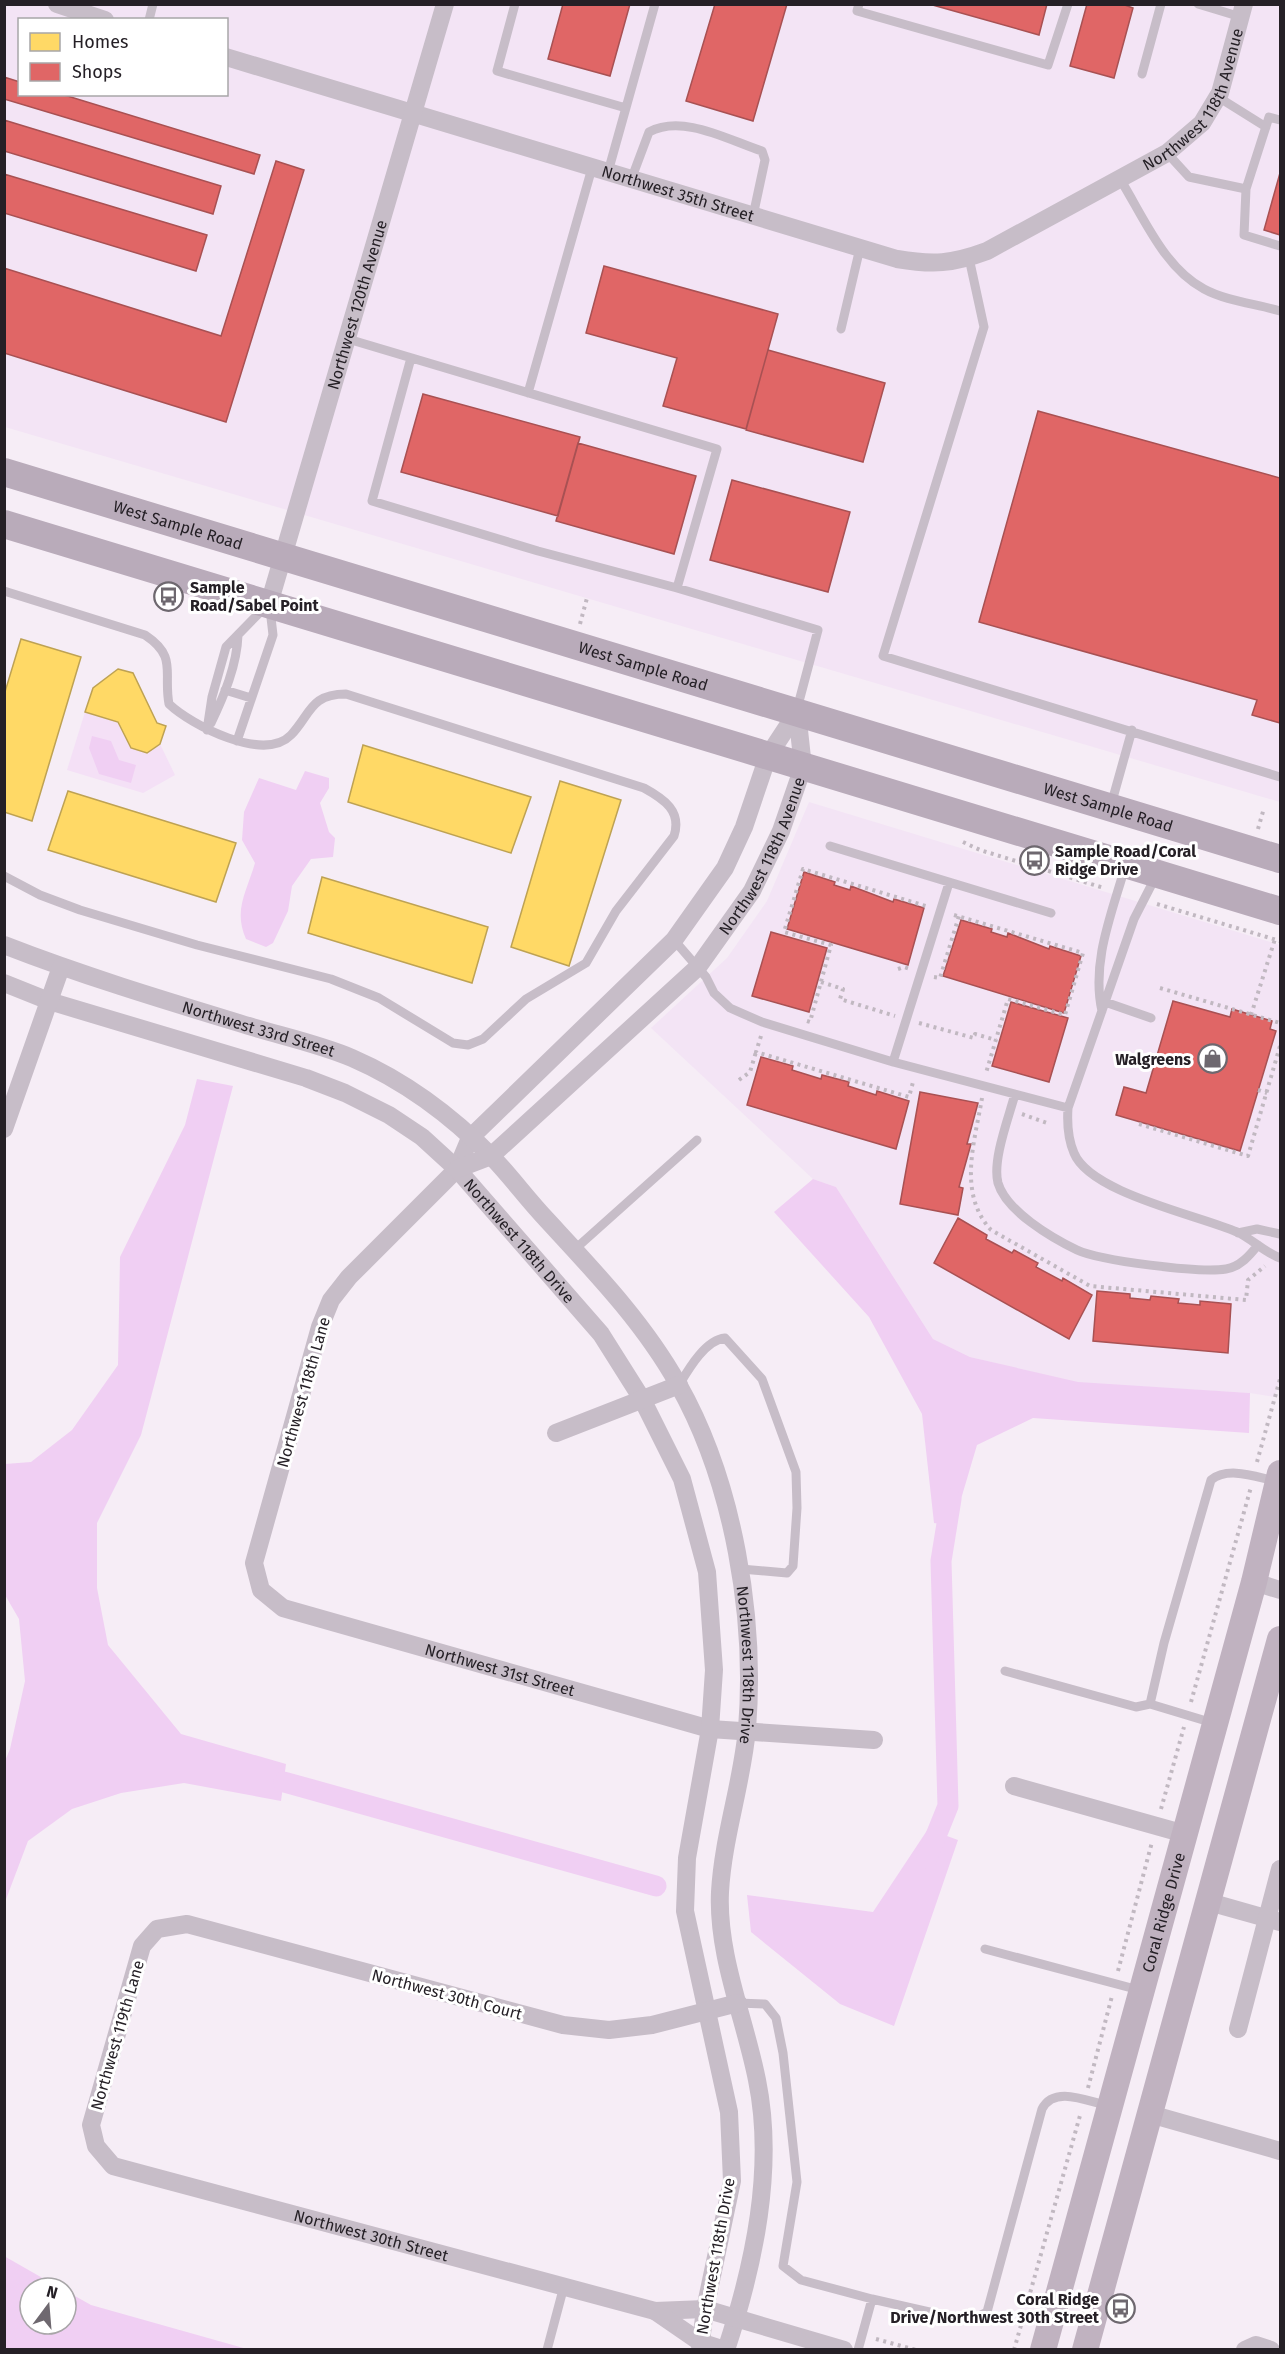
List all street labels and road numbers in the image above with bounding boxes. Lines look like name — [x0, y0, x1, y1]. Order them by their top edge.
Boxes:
street label: Northwest 118th Avenue — [1139, 26, 1247, 175]
street label: Northwest 35th Street — [599, 162, 756, 225]
street label: Northwest 120th Avenue — [323, 218, 391, 392]
street label: West Sample Road — [111, 497, 245, 554]
street label: West Sample Road — [576, 638, 710, 695]
street label: Northwest 118th Avenue — [715, 775, 809, 938]
street label: West Sample Road — [1041, 779, 1175, 836]
street label: Northwest 33rd Street — [180, 997, 338, 1061]
street label: Northwest 118th Drive — [460, 1175, 579, 1307]
street label: Northwest 118th Lane — [273, 1315, 334, 1470]
street label: Northwest 118th Drive — [733, 1585, 758, 1745]
street label: Northwest 31st Street — [423, 1640, 577, 1700]
street label: Coral Ridge Drive — [1138, 1850, 1189, 1974]
street label: Northwest 119th Lane — [87, 1958, 148, 2112]
street label: Northwest 30th Court — [370, 1965, 524, 2024]
street label: Northwest 118th Drive — [692, 2176, 739, 2336]
street label: Northwest 30th Street — [292, 2206, 451, 2265]

